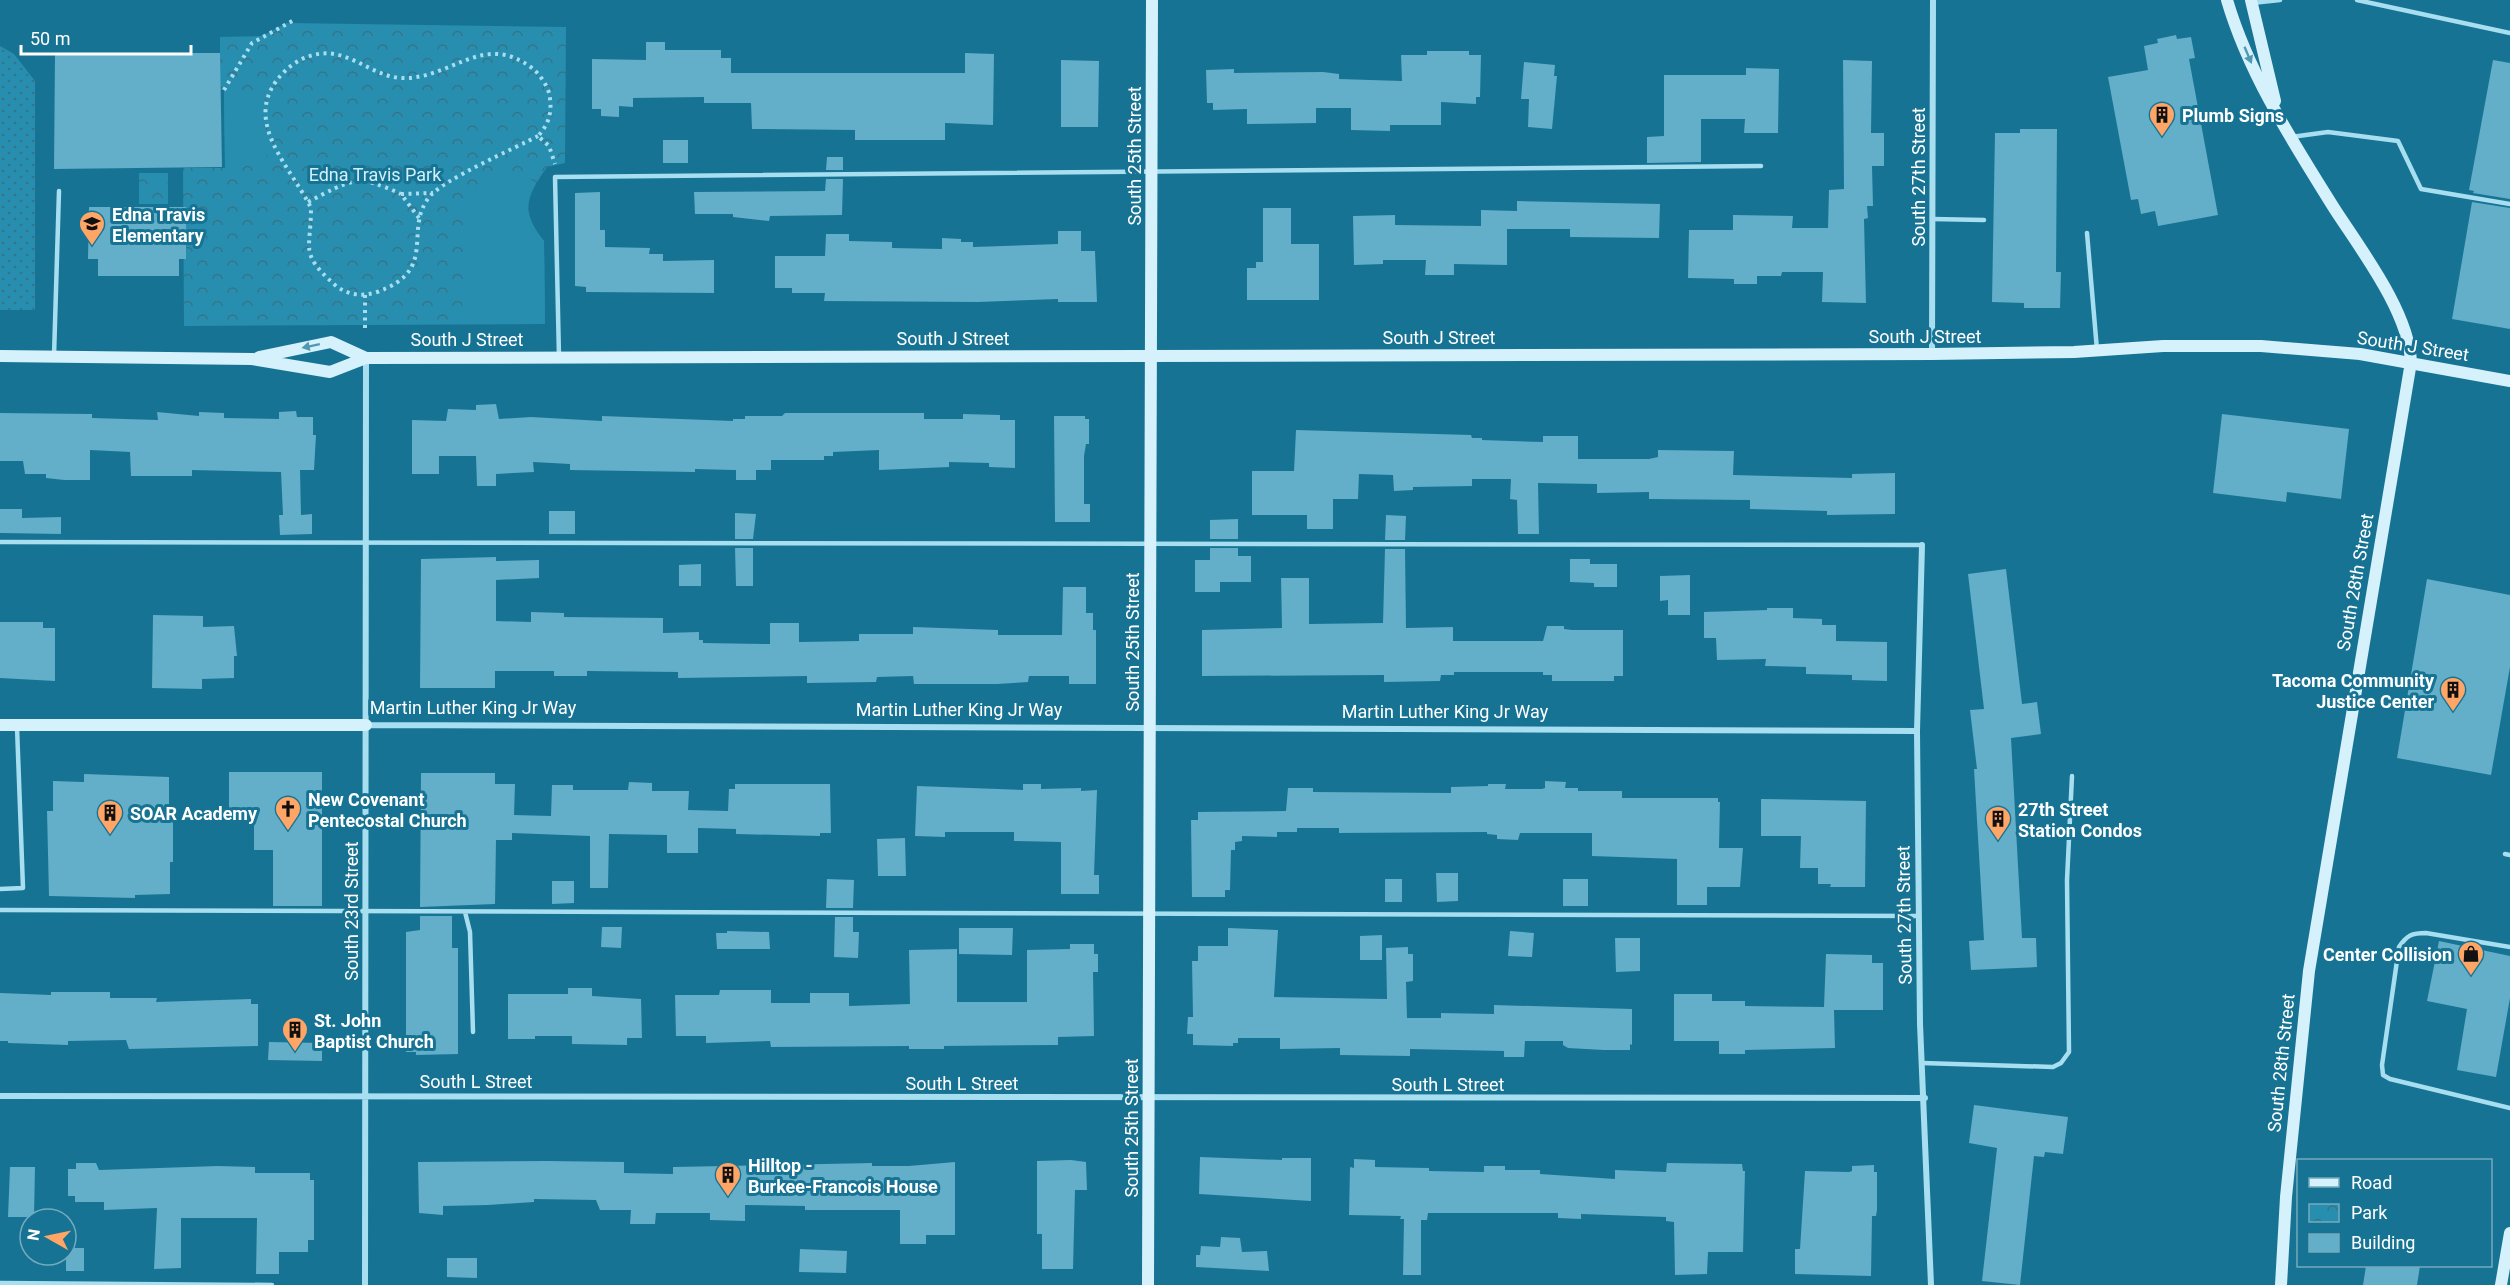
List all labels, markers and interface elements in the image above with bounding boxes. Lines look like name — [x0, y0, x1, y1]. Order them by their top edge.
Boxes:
scale bar — [21, 18, 190, 56]
text: 50 m — [30, 28, 70, 49]
one-way arrow — [2243, 46, 2253, 64]
street label: South 25th Street — [1124, 86, 1145, 226]
building icon: Plumb Signs — [2147, 100, 2177, 138]
place label: Plumb Signs — [2182, 105, 2284, 126]
street label: South 27th Street — [1908, 107, 1929, 247]
park label: Edna Travis Park — [309, 164, 442, 185]
place label: Edna Travis Elementary — [112, 204, 205, 246]
school or university icon: Edna Travis Elementary — [77, 209, 107, 247]
street label: South J Street — [1868, 326, 1982, 347]
street label: South J Street — [1382, 327, 1496, 348]
street label: South J Street — [2356, 327, 2471, 365]
street label: South J Street — [896, 328, 1010, 349]
street label: South J Street — [410, 329, 524, 350]
one-way arrow — [302, 342, 320, 352]
street label: South 28th Street — [2333, 512, 2377, 652]
street label: South 25th Street — [1122, 572, 1143, 712]
place label: Tacoma Community Justice Center — [2272, 670, 2435, 712]
building icon: Tacoma Community Justice Center — [2438, 675, 2468, 713]
street label: Martin Luther King Jr Way — [370, 697, 577, 718]
street label: Martin Luther King Jr Way — [856, 699, 1063, 720]
street label: Martin Luther King Jr Way — [1342, 701, 1549, 722]
place label: New Covenant Pentecostal Church — [308, 789, 467, 831]
church icon: New Covenant Pentecostal Church — [273, 794, 303, 832]
building icon: SOAR Academy — [95, 798, 125, 836]
place label: 27th Street Station Condos — [2018, 799, 2142, 841]
place label: SOAR Academy — [130, 803, 258, 824]
building icon: 27th Street Station Condos — [1983, 804, 2013, 842]
street label: South 23rd Street — [341, 841, 362, 981]
street label: South 27th Street — [1892, 845, 1916, 985]
shop icon: Center Collision — [2456, 939, 2486, 977]
place label: Center Collision — [2323, 944, 2452, 965]
street label: South 28th Street — [2263, 993, 2299, 1133]
place label: St. John Baptist Church — [314, 1010, 434, 1052]
building icon: St. John Baptist Church — [280, 1015, 310, 1053]
street label: South 25th Street — [1121, 1058, 1142, 1198]
street label: South L Street — [420, 1071, 533, 1092]
street label: South L Street — [906, 1073, 1019, 1094]
street label: South L Street — [1392, 1074, 1505, 1095]
place label: Hilltop - Burkee-Francois House — [748, 1155, 938, 1197]
legend — [2297, 1159, 2492, 1267]
building icon: Hilltop - Burkee-Francois House — [713, 1160, 743, 1198]
text: Road — [2351, 1172, 2392, 1193]
text: Park — [2351, 1202, 2388, 1223]
north arrow — [18, 1207, 78, 1267]
text: N — [23, 1228, 44, 1242]
text: Building — [2351, 1232, 2415, 1253]

